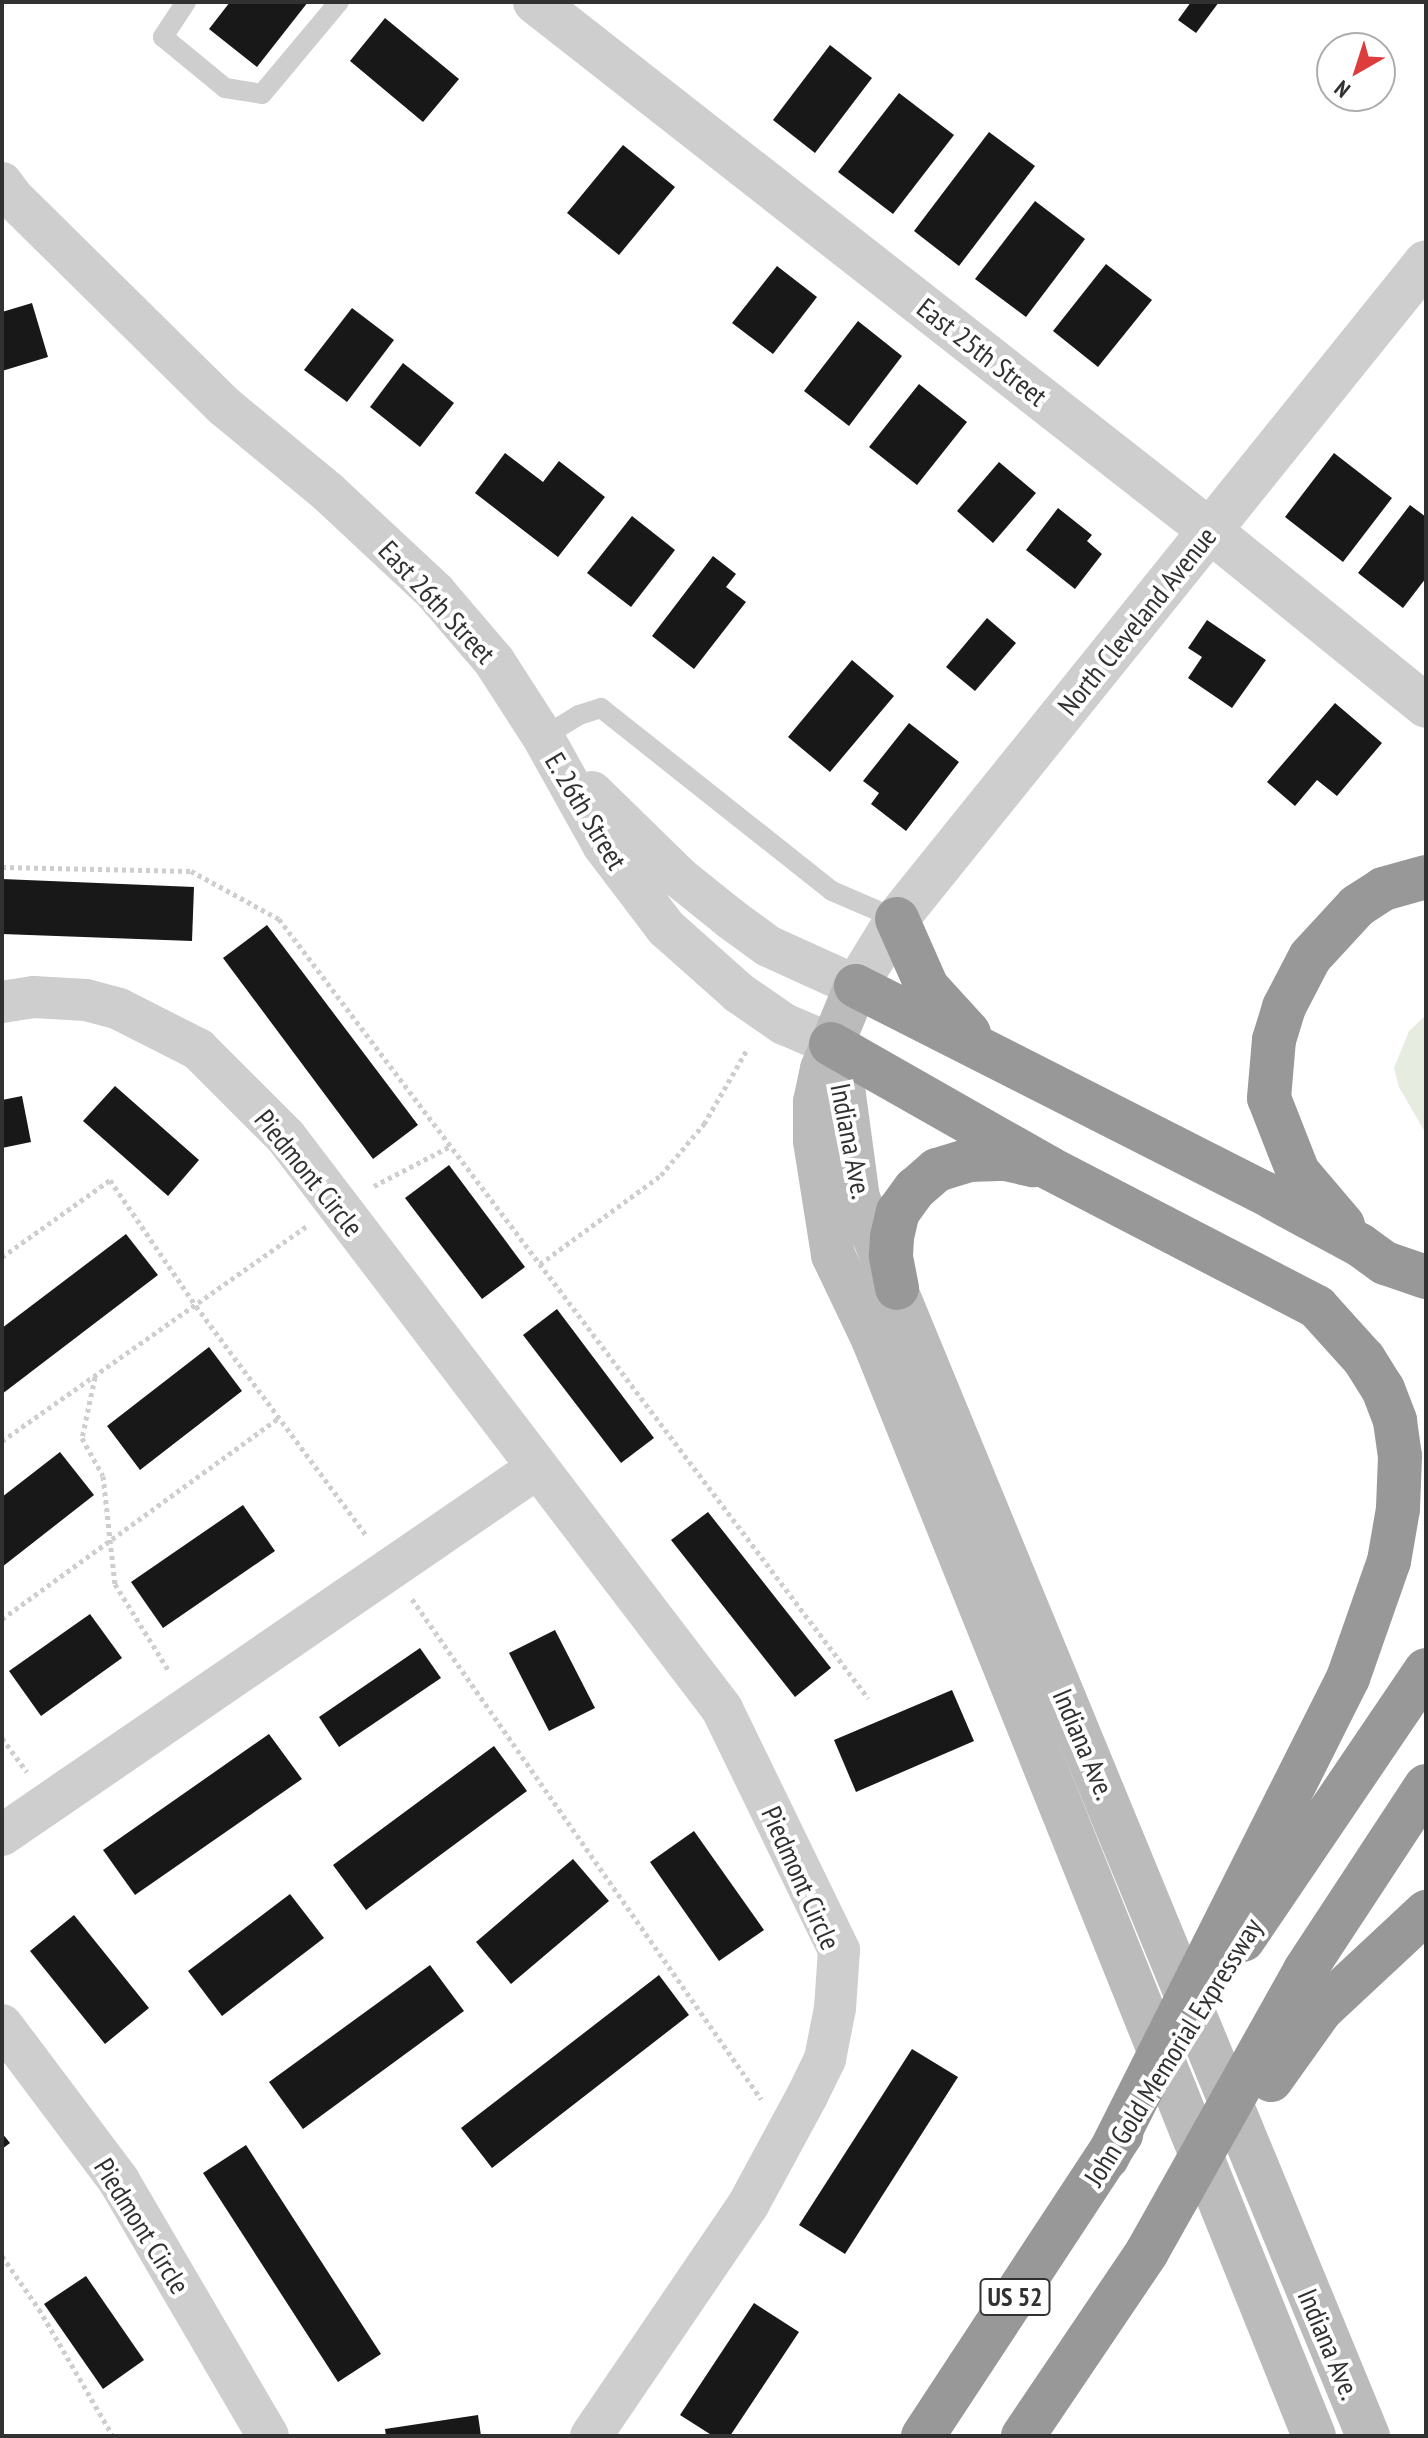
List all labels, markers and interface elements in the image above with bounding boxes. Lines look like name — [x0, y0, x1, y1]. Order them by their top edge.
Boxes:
north arrow — [1316, 32, 1396, 112]
text: N — [1329, 74, 1356, 104]
street label: East 25th Street — [910, 291, 1054, 413]
street label: North Cleveland Avenue — [1051, 520, 1223, 722]
street label: East 26th Street — [372, 534, 502, 670]
street label: E. 26th Street — [538, 746, 634, 876]
street label: Indiana Ave. — [823, 1080, 879, 1202]
street label: Piedmont Circle — [248, 1103, 370, 1243]
street label: Indiana Ave. — [1046, 1683, 1122, 1805]
street label: Piedmont Circle — [754, 1801, 848, 1955]
street label: John Gold Memorial Expressway — [1077, 1912, 1269, 2192]
street label: Piedmont Circle — [87, 2152, 197, 2300]
road number: US 52 — [979, 2275, 1051, 2319]
street label: Indiana Ave. — [1291, 2283, 1367, 2405]

